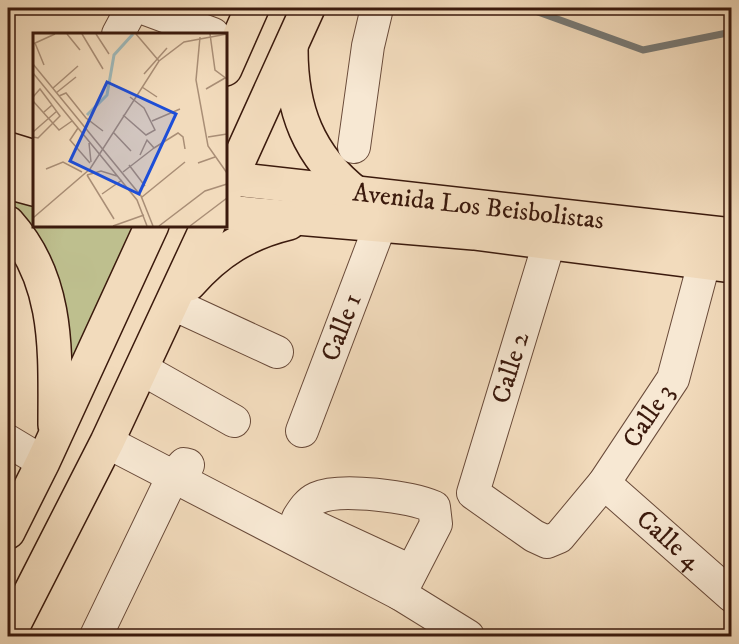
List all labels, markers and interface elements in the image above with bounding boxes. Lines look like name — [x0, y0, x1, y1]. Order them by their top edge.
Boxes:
inset map — [33, 33, 226, 226]
street label: Avenida Los Beisbolistas — [351, 176, 606, 237]
street label: Calle 1 — [314, 289, 369, 366]
street label: Calle 2 — [485, 328, 538, 408]
street label: Calle 3 — [615, 378, 682, 454]
street label: Calle 4 — [629, 503, 708, 578]

